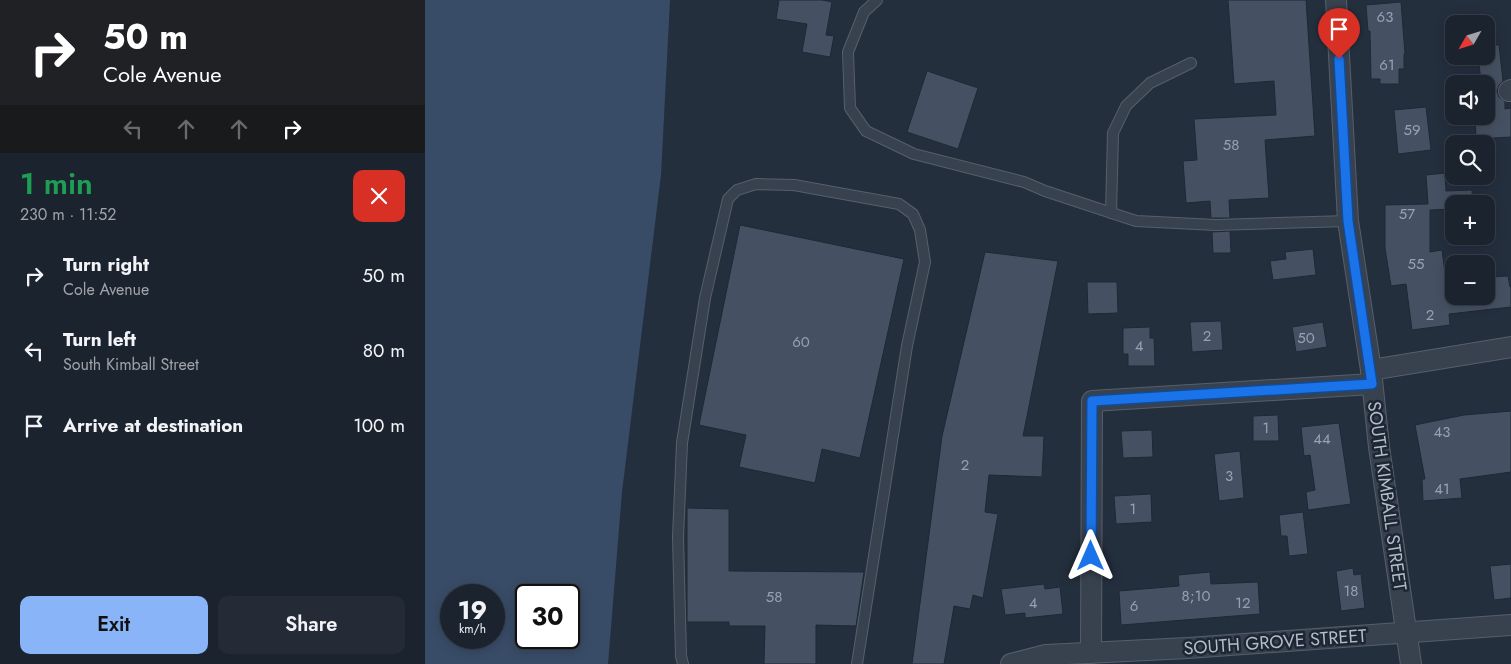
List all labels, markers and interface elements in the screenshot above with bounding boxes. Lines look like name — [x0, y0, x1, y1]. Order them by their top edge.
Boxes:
house number: 63 — [1377, 6, 1393, 28]
pin — [1318, 8, 1360, 59]
text: 50 m — [103, 12, 188, 62]
icon: arrive — [1325, 15, 1353, 43]
north arrow — [1445, 15, 1495, 65]
map controls — [1445, 15, 1495, 305]
icon: right — [20, 20, 85, 85]
house number: 61 — [1379, 54, 1395, 76]
text: Cole Avenue — [103, 58, 222, 90]
button: sound — [1445, 75, 1495, 125]
icon: left — [119, 115, 147, 143]
icon: ahead — [172, 115, 200, 143]
icon: ahead — [225, 115, 253, 143]
icon: right — [278, 115, 306, 143]
house number: 59 — [1403, 119, 1421, 141]
house number: 58 — [1223, 134, 1239, 156]
button: search — [1445, 135, 1495, 185]
text: 1 min — [20, 162, 93, 205]
button: close — [353, 170, 405, 222]
button: + — [1445, 195, 1495, 245]
text: 230 m · 11:52 — [20, 203, 116, 226]
house number: 57 — [1399, 203, 1415, 225]
text: Turn right — [63, 251, 149, 278]
house number: 55 — [1408, 253, 1424, 275]
button: − — [1445, 255, 1495, 305]
icon: right — [20, 262, 48, 290]
text: 50 m — [362, 262, 405, 289]
text: Cole Avenue — [63, 278, 149, 301]
house number: 2 — [1426, 304, 1434, 326]
house number: 2 — [1203, 325, 1211, 347]
text: Turn left — [63, 326, 136, 353]
house number: 50 — [1297, 327, 1315, 349]
house number: 60 — [792, 331, 810, 353]
house number: 4 — [1135, 335, 1144, 357]
icon: left — [20, 337, 48, 365]
text: 80 m — [363, 337, 405, 364]
text: South Kimball Street — [63, 353, 199, 376]
street label: SOUTH KIMBALL STREET — [1361, 400, 1413, 593]
icon: arrive — [20, 412, 48, 440]
text: Arrive at destination — [63, 412, 243, 439]
text: 100 m — [353, 412, 405, 439]
house number: 1 — [1263, 417, 1269, 439]
house number: 43 — [1434, 421, 1450, 443]
house number: 44 — [1313, 428, 1331, 450]
house number: 2 — [961, 454, 969, 476]
house number: 3 — [1225, 465, 1233, 487]
house number: 41 — [1434, 478, 1450, 500]
house number: 1 — [1130, 498, 1136, 520]
position arrow — [1064, 529, 1116, 581]
house number: 18 — [1344, 580, 1358, 602]
speed limit sign: 30 — [515, 584, 580, 649]
house number: 8;10 — [1182, 585, 1210, 607]
house number: 58 — [766, 586, 782, 608]
text: 19 — [458, 592, 487, 628]
house number: 4 — [1029, 592, 1038, 614]
house number: 12 — [1235, 592, 1251, 614]
house number: 6 — [1130, 595, 1138, 617]
button: Exit — [20, 596, 208, 654]
button: Share — [218, 596, 405, 654]
text: km/h — [459, 620, 486, 638]
street label: SOUTH GROVE STREET — [1183, 623, 1368, 661]

